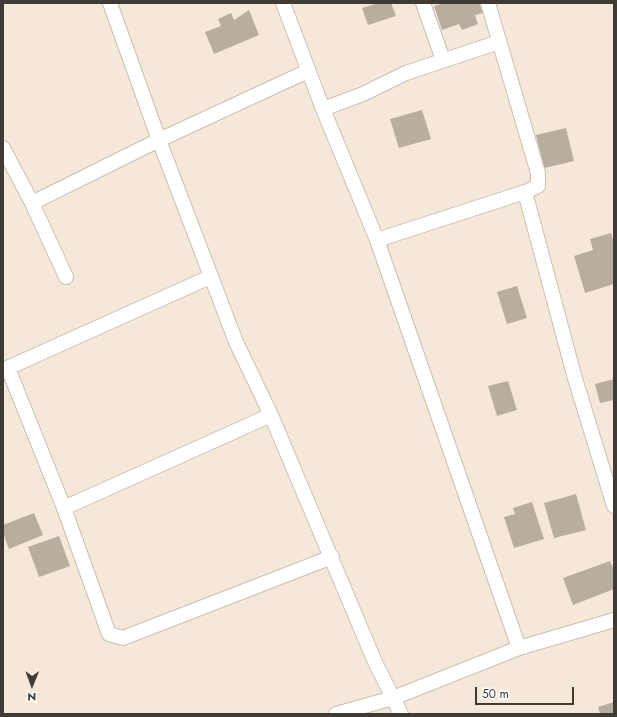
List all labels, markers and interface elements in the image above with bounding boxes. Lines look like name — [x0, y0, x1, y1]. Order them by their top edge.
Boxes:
north arrow — [12, 665, 52, 705]
scale bar — [477, 679, 576, 705]
text: 50 m — [482, 685, 509, 703]
text: N — [27, 689, 36, 705]

